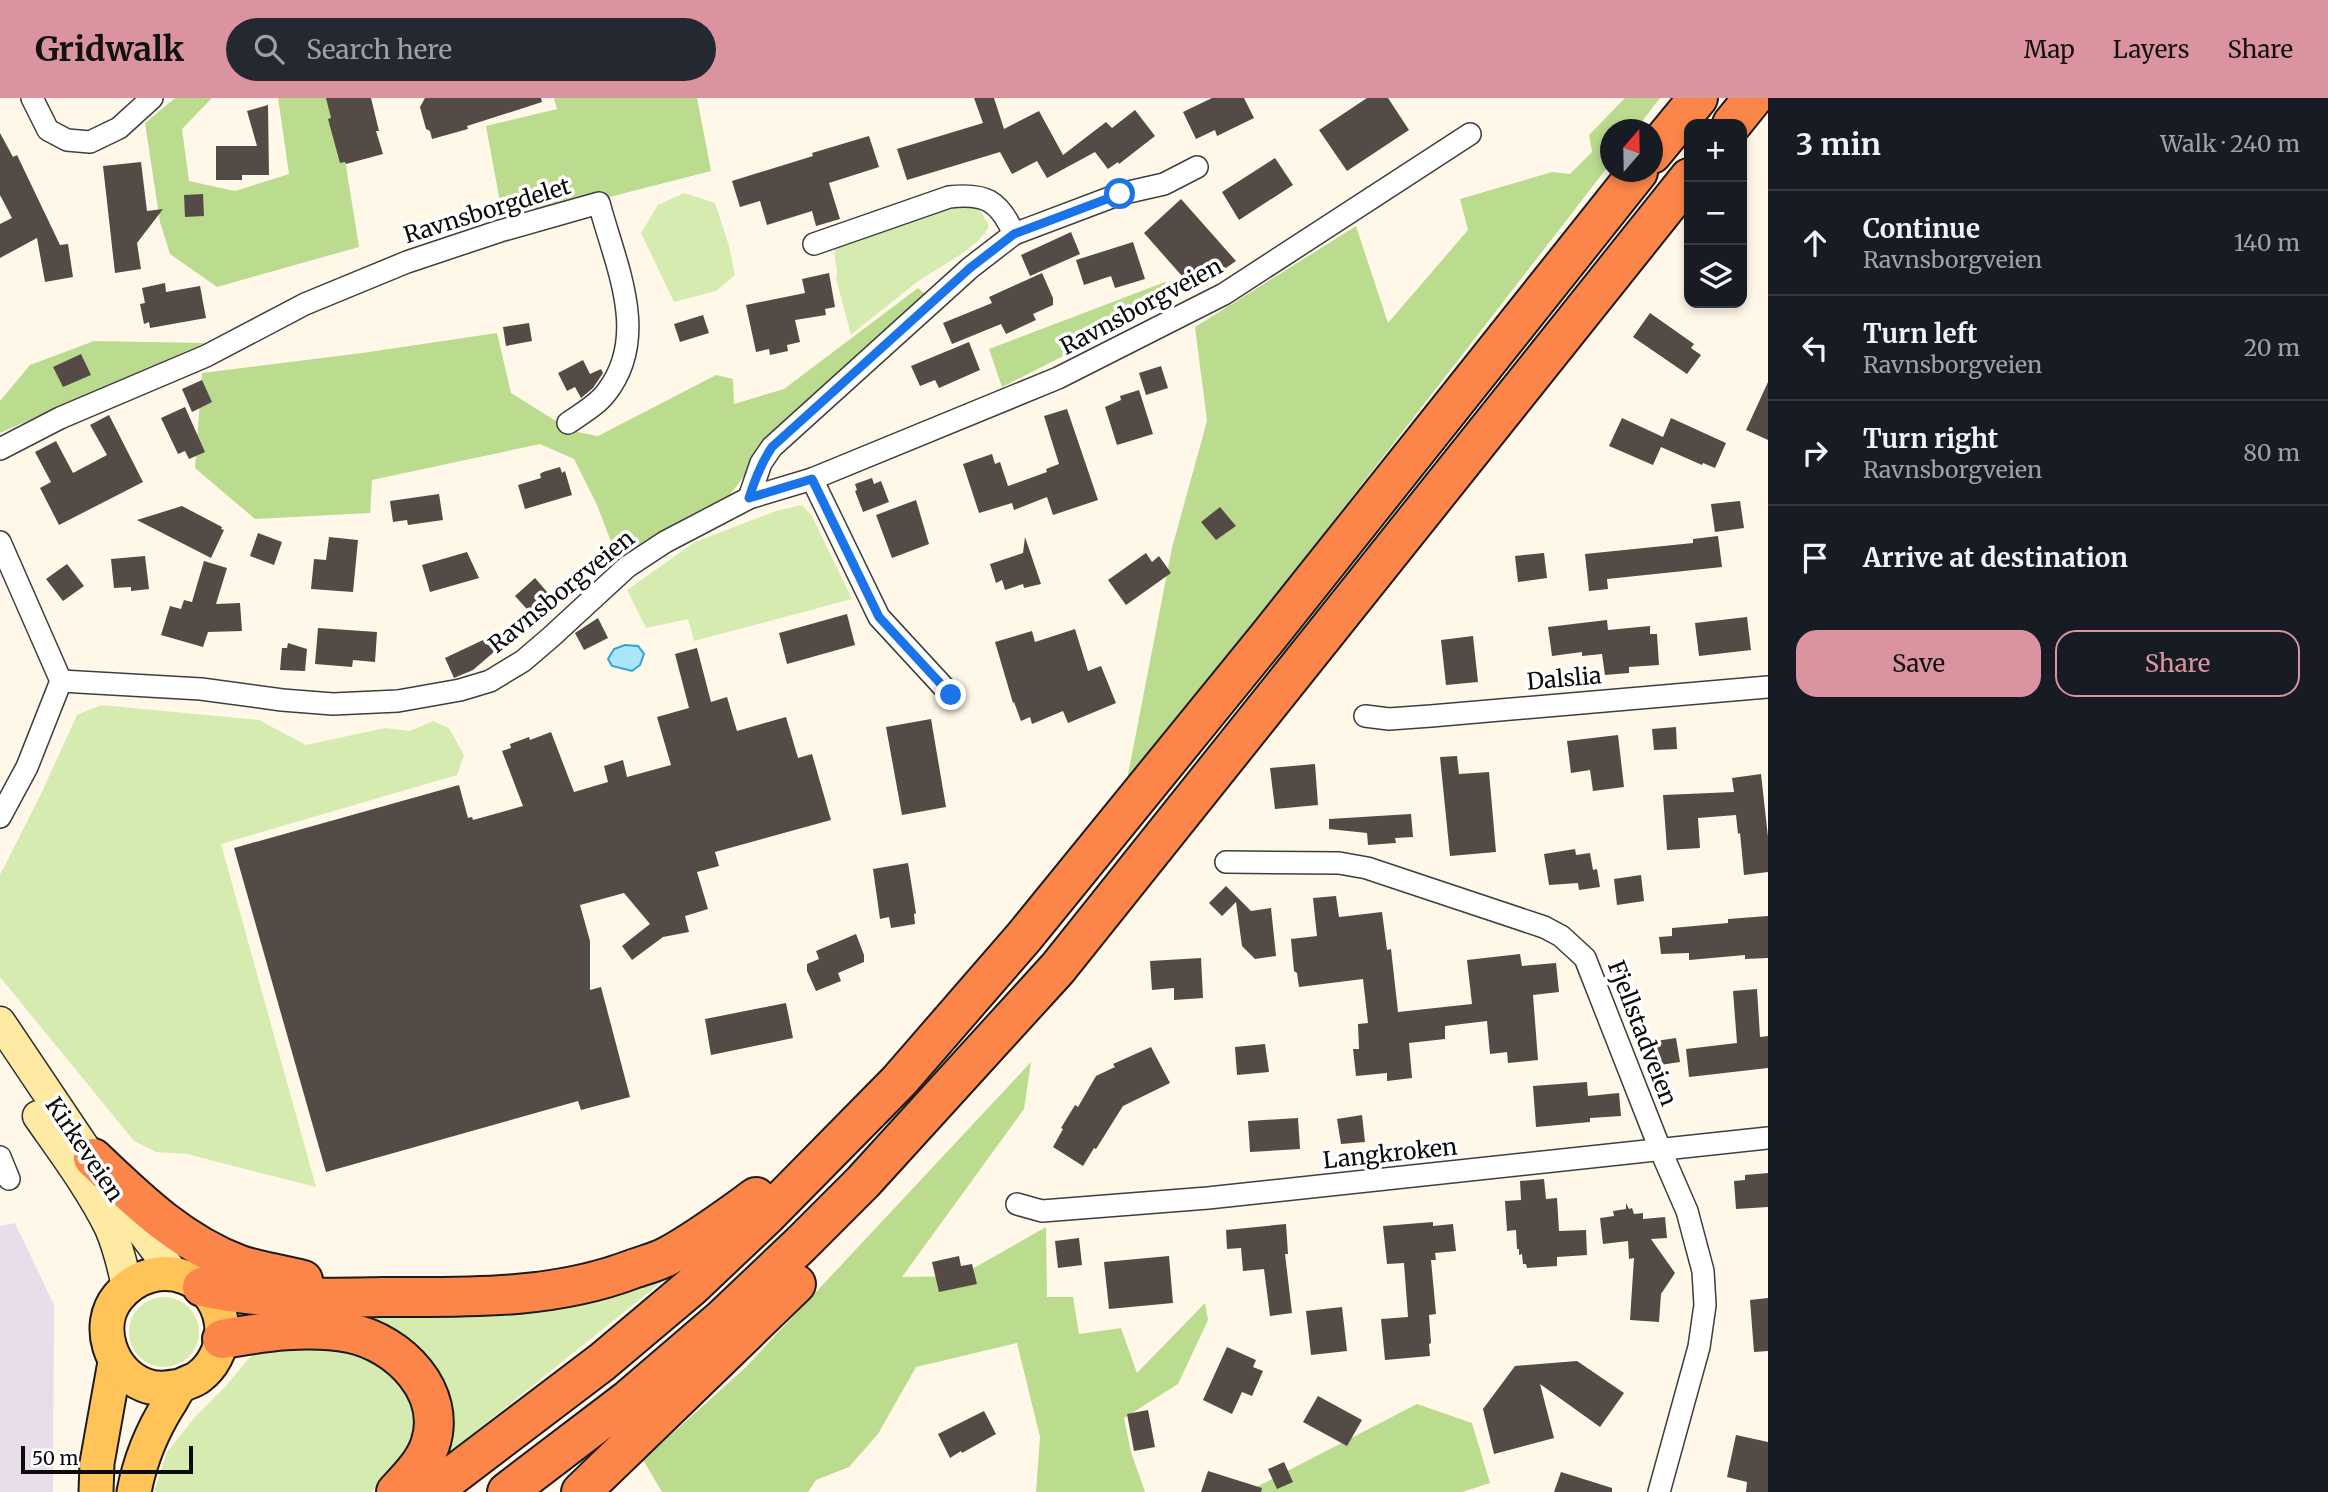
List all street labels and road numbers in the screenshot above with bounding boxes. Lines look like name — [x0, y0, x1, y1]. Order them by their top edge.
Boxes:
street label: Ravnsborgdelet — [400, 171, 574, 249]
street label: Ravnsborgveien — [1055, 251, 1227, 361]
street label: Ravnsborgveien — [482, 523, 640, 659]
street label: Dalslia — [1525, 660, 1603, 696]
street label: Fjellstadveien — [1602, 956, 1684, 1110]
street label: Kirkeveien — [40, 1091, 130, 1207]
street label: Langkroken — [1321, 1132, 1459, 1174]

